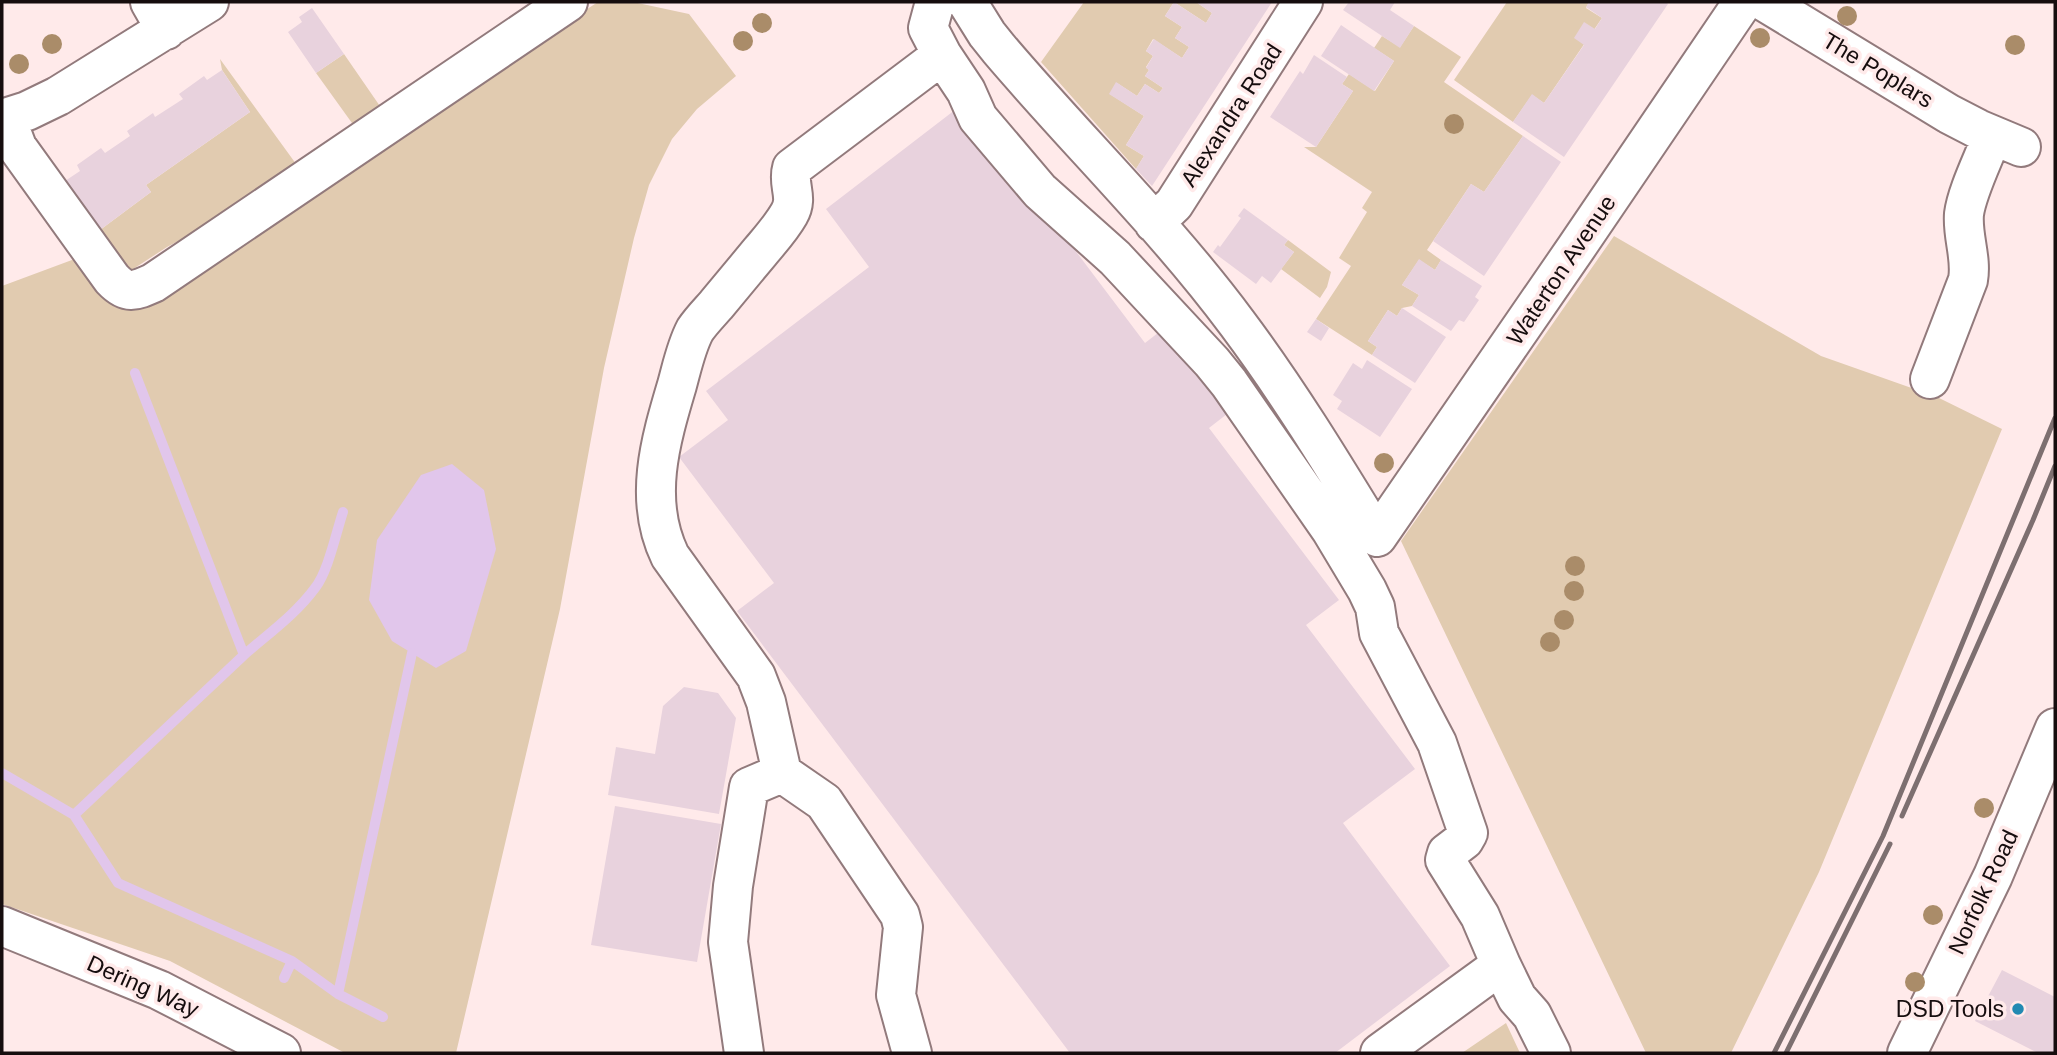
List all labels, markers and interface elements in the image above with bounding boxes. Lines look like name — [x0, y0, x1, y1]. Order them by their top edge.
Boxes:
street label: The Poplars — [1818, 27, 1938, 113]
street label: Alexandra Road — [1175, 39, 1287, 191]
street label: Waterton Avenue — [1501, 190, 1621, 350]
street label: Norfolk Road — [1943, 826, 2023, 958]
street label: Dering Way — [83, 950, 203, 1022]
place label: DSD Tools — [1896, 996, 2004, 1022]
marker: DSD Tools — [2010, 1001, 2026, 1017]

